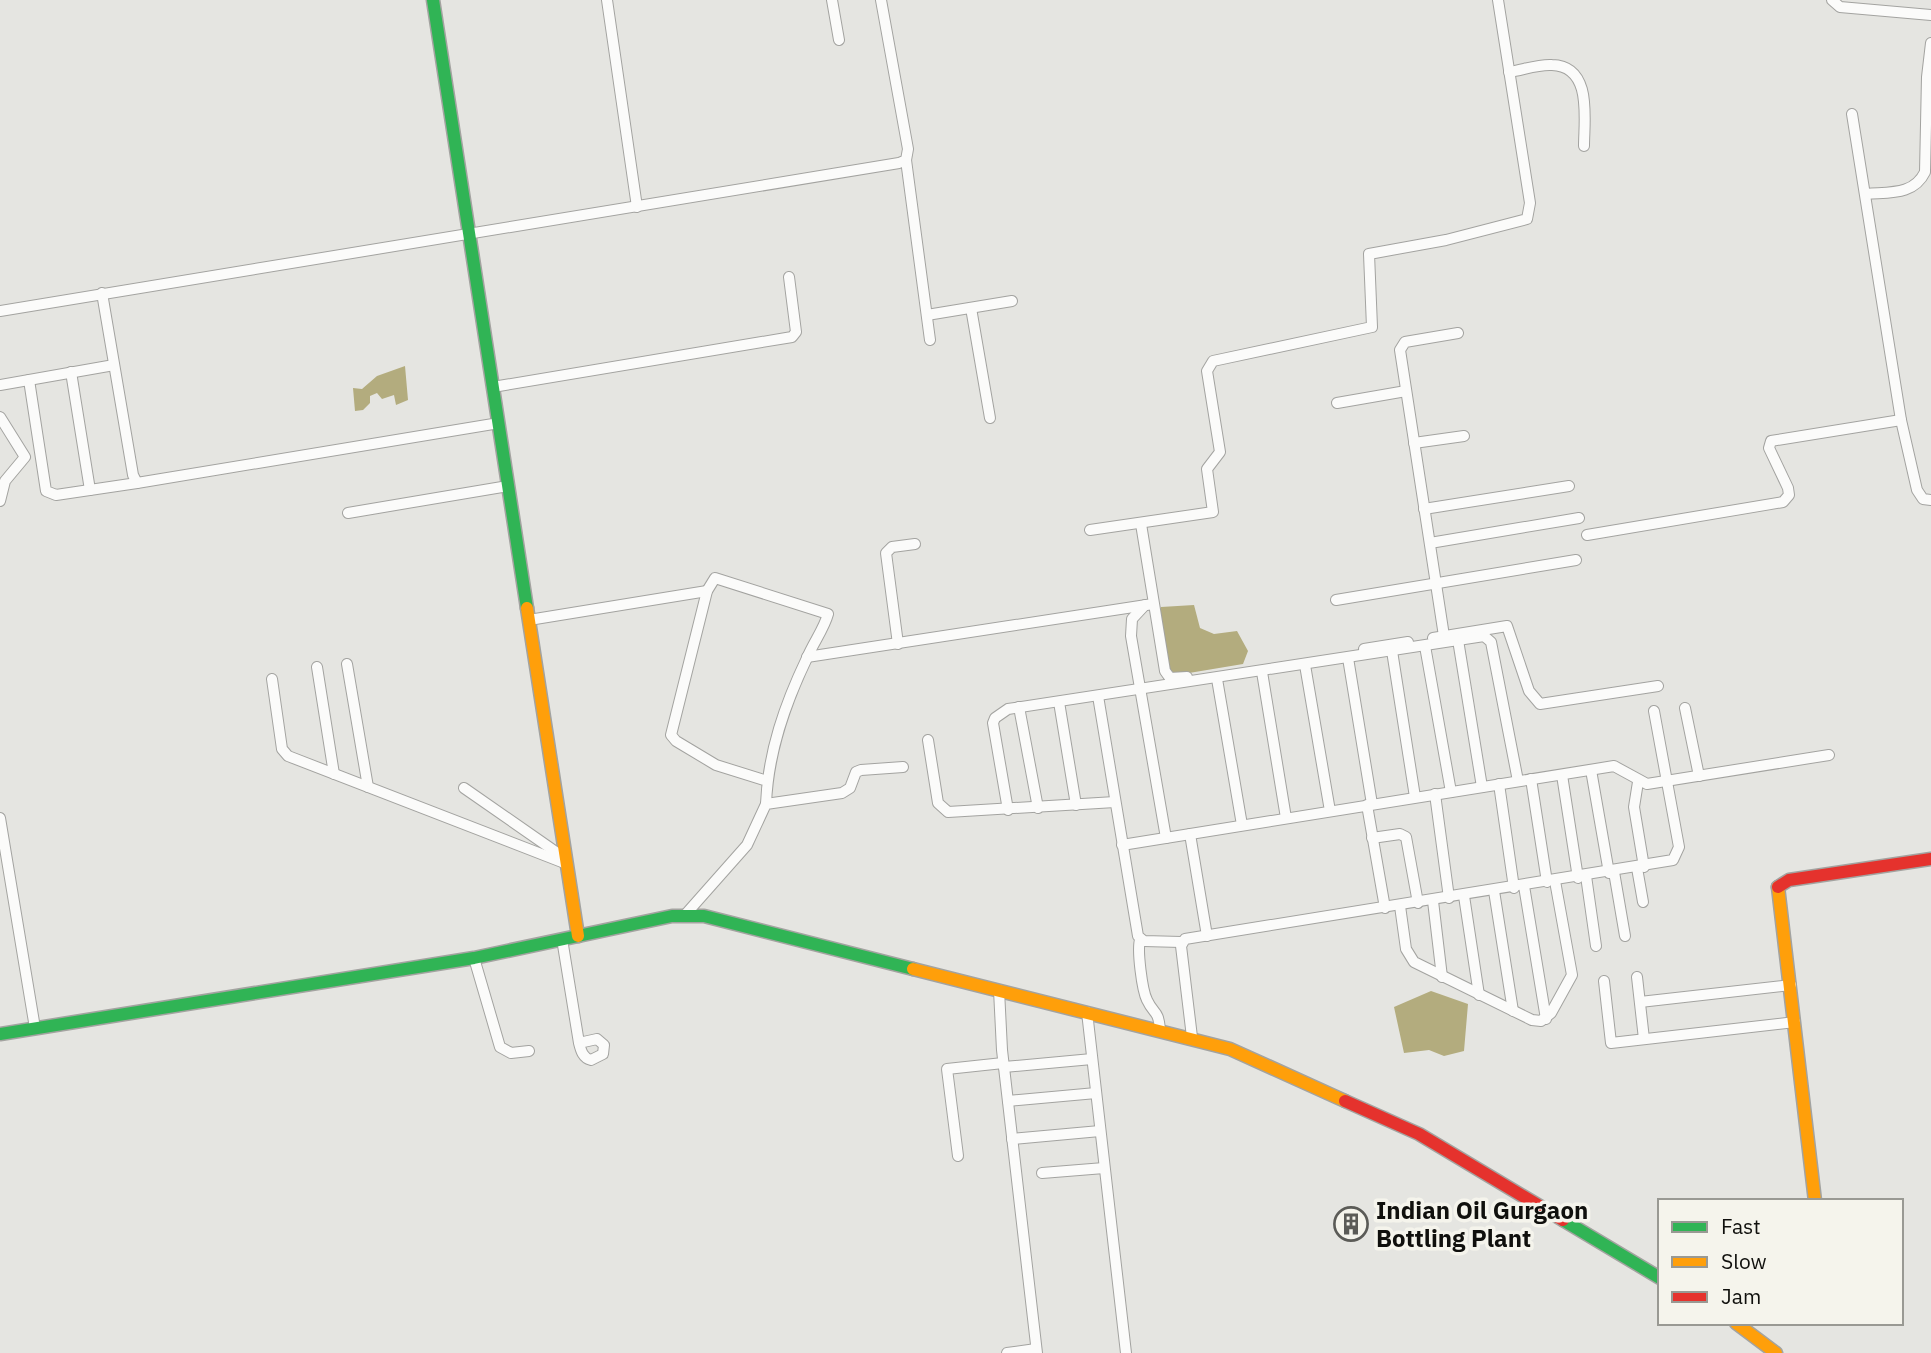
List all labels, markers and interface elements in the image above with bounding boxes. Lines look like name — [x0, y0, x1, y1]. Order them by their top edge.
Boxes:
place label: Indian Oil Gurgaon Bottling Plant — [1376, 1194, 1588, 1254]
legend — [1658, 1199, 1903, 1325]
building icon: Indian Oil Gurgaon Bottling Plant — [1332, 1205, 1370, 1243]
text: Fast — [1721, 1212, 1761, 1240]
text: Slow — [1721, 1247, 1767, 1275]
text: Jam — [1721, 1282, 1761, 1310]

